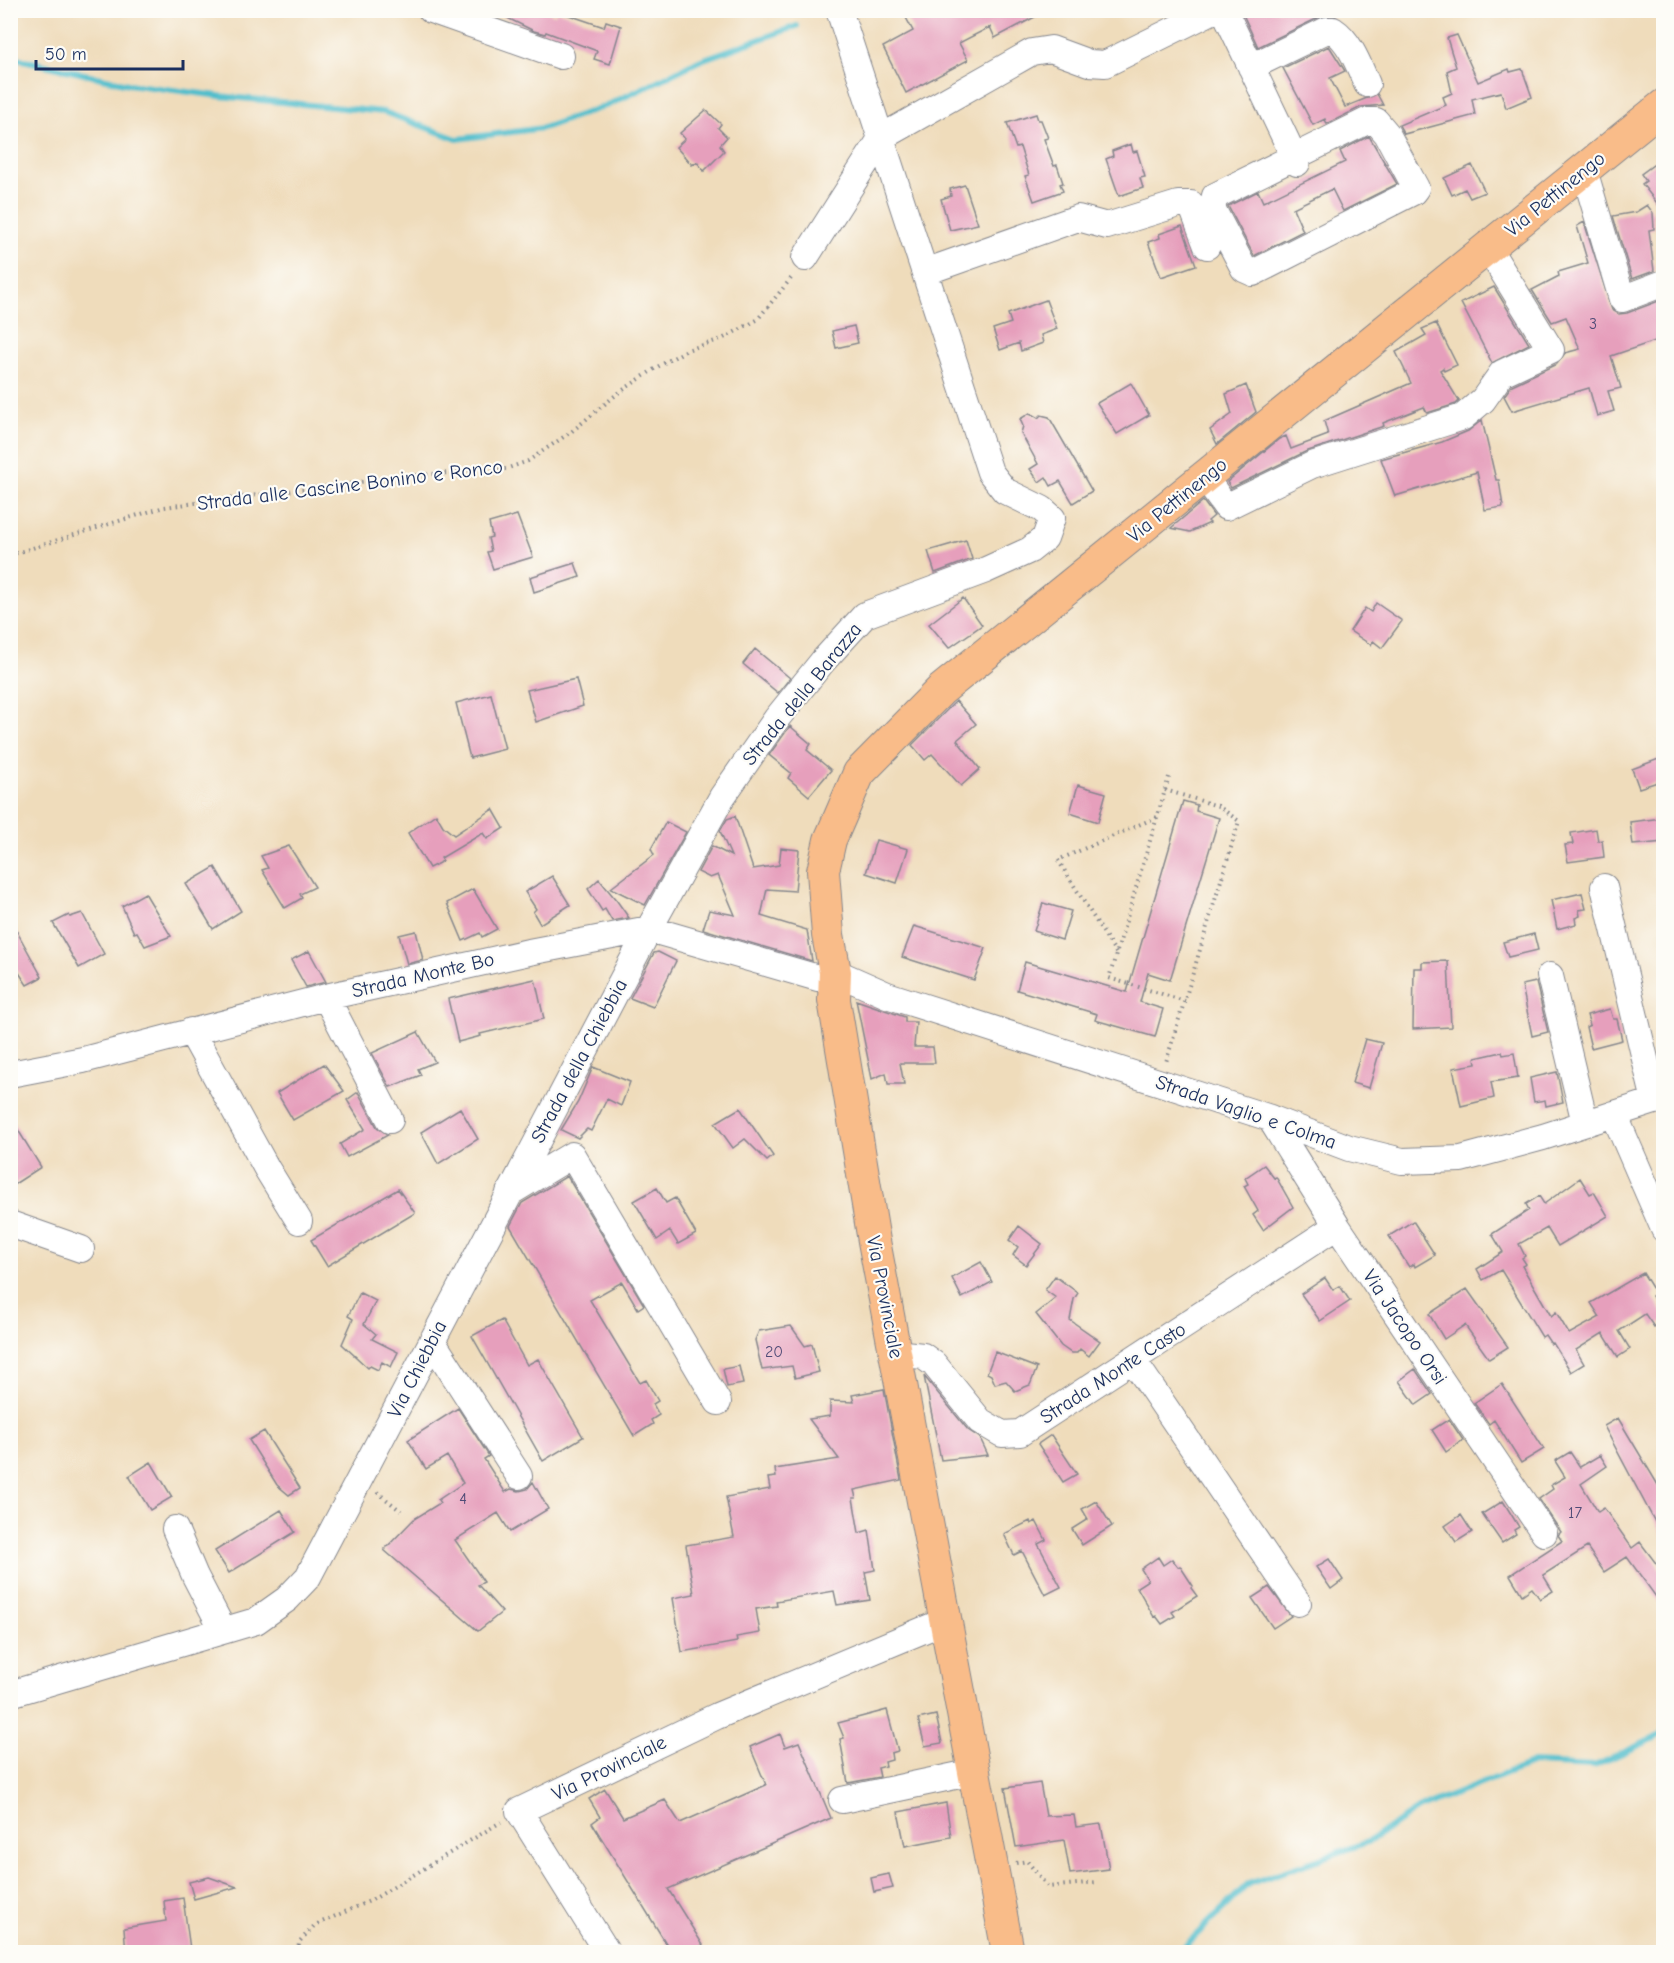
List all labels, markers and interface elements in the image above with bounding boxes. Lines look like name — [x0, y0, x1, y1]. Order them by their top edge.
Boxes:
scale bar — [36, 33, 183, 71]
text: 50 m — [45, 44, 87, 65]
street label: Via Pettinengo — [1500, 147, 1610, 241]
house number: 3 — [1589, 315, 1597, 333]
street label: Via Pettinengo — [1122, 453, 1232, 547]
street label: Strada alle Cascine Bonino e Ronco — [196, 455, 504, 515]
street label: Strada della Barazza — [738, 618, 866, 770]
street label: Strada Monte Bo — [350, 947, 496, 1003]
street label: Strada della Chiebbia — [526, 975, 632, 1147]
street label: Strada Vaglio e Colma — [1153, 1070, 1339, 1154]
street label: Via Provinciale — [862, 1234, 908, 1360]
street label: Via Jacopo Orsi — [1358, 1265, 1452, 1389]
street label: Via Chiebbia — [383, 1317, 451, 1421]
street label: Strada Monte Casto — [1036, 1317, 1190, 1429]
house number: 20 — [765, 1343, 783, 1361]
house number: 4 — [459, 1490, 467, 1508]
house number: 17 — [1568, 1504, 1582, 1522]
street label: Via Provinciale — [548, 1730, 670, 1806]

